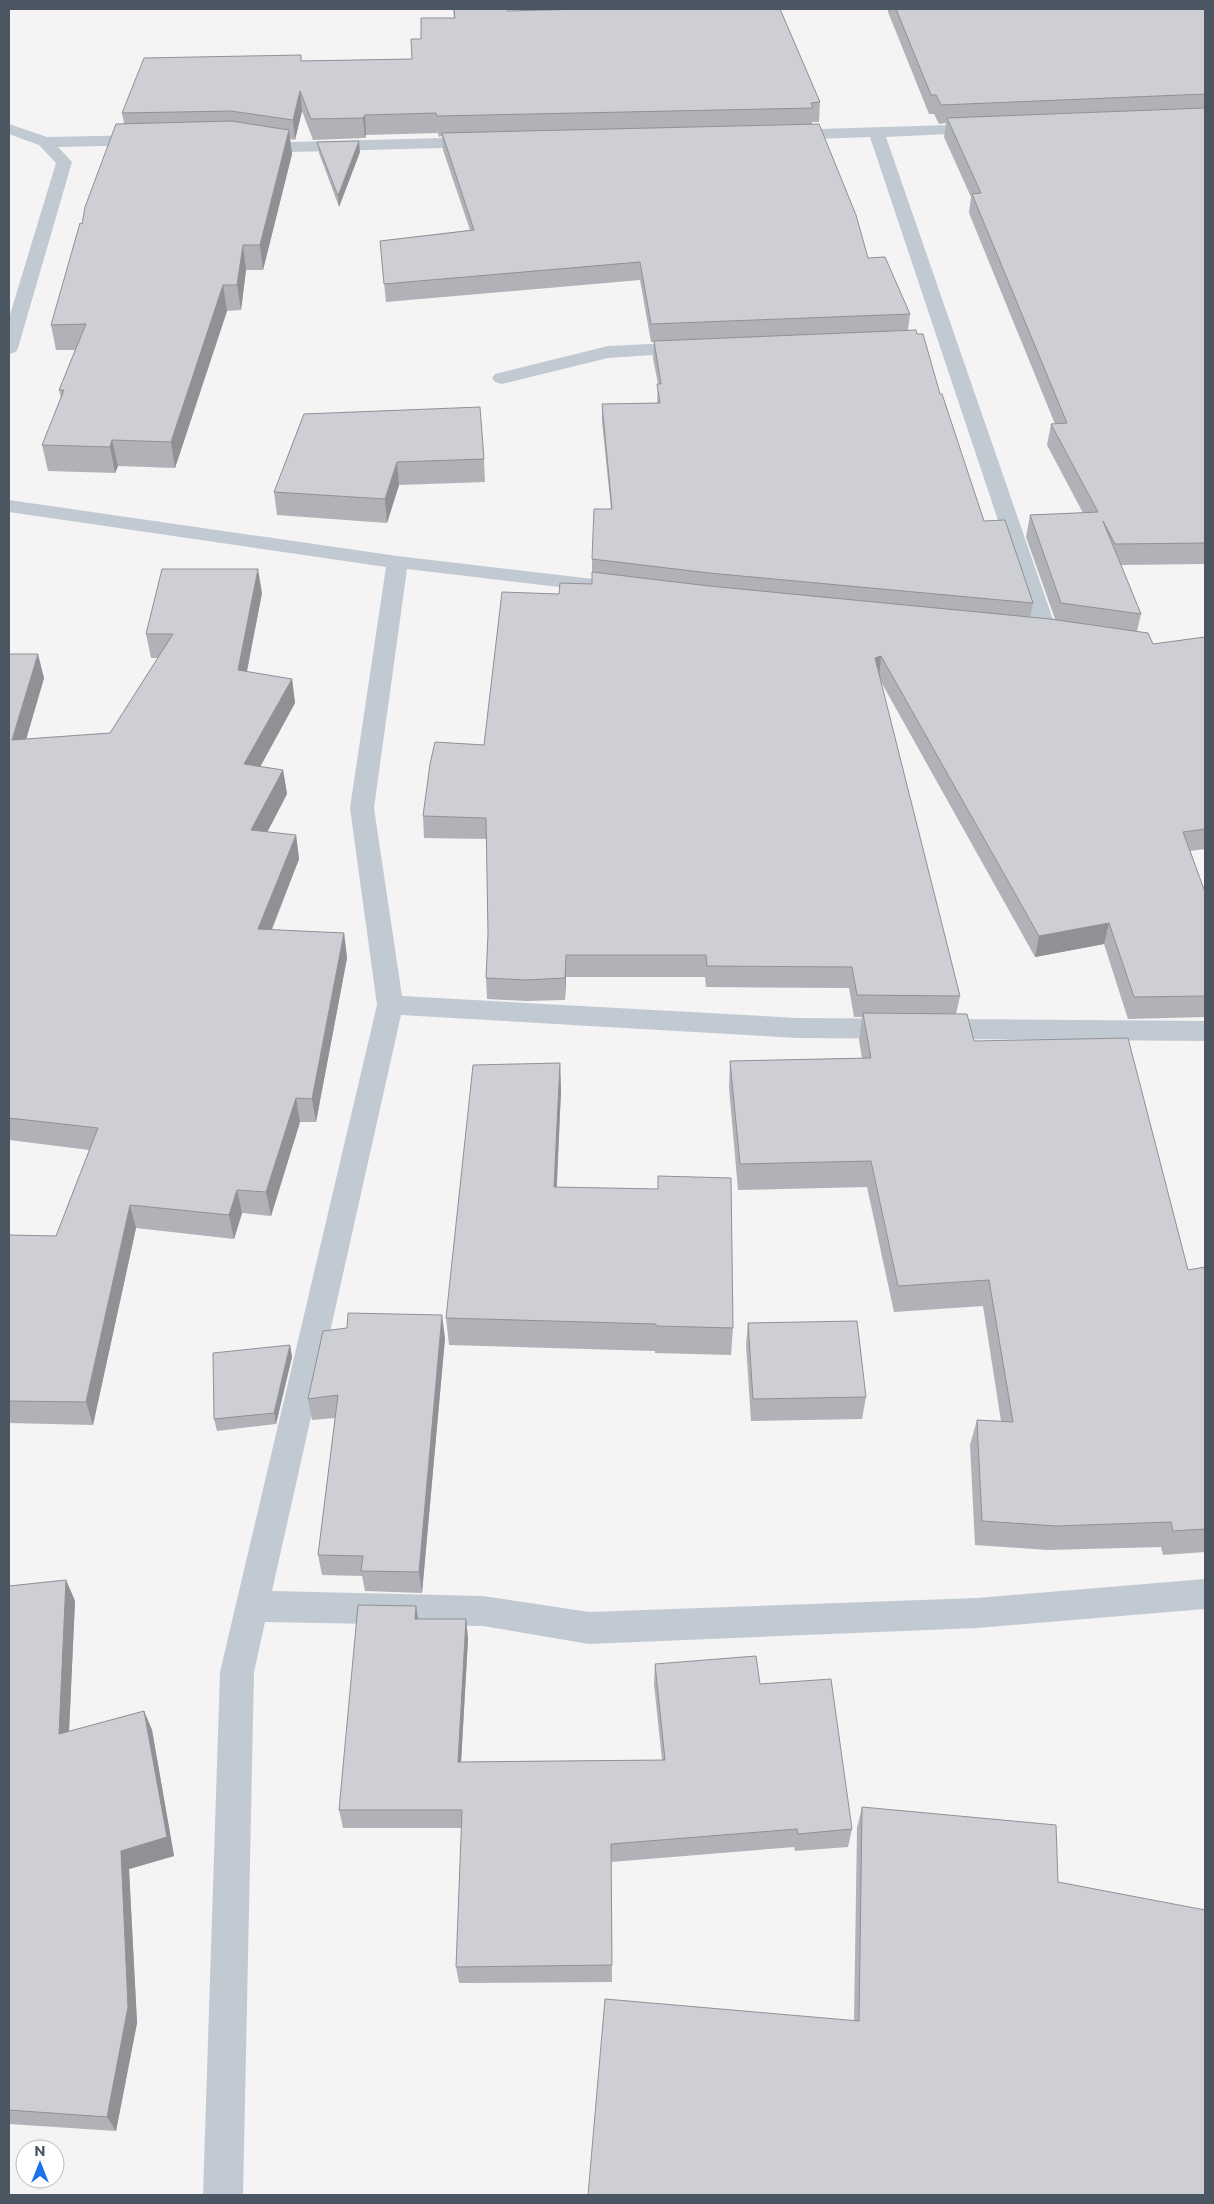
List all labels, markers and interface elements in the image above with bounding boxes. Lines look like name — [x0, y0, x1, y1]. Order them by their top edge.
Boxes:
north arrow — [15, 2139, 65, 2189]
text: N — [34, 2142, 46, 2160]

